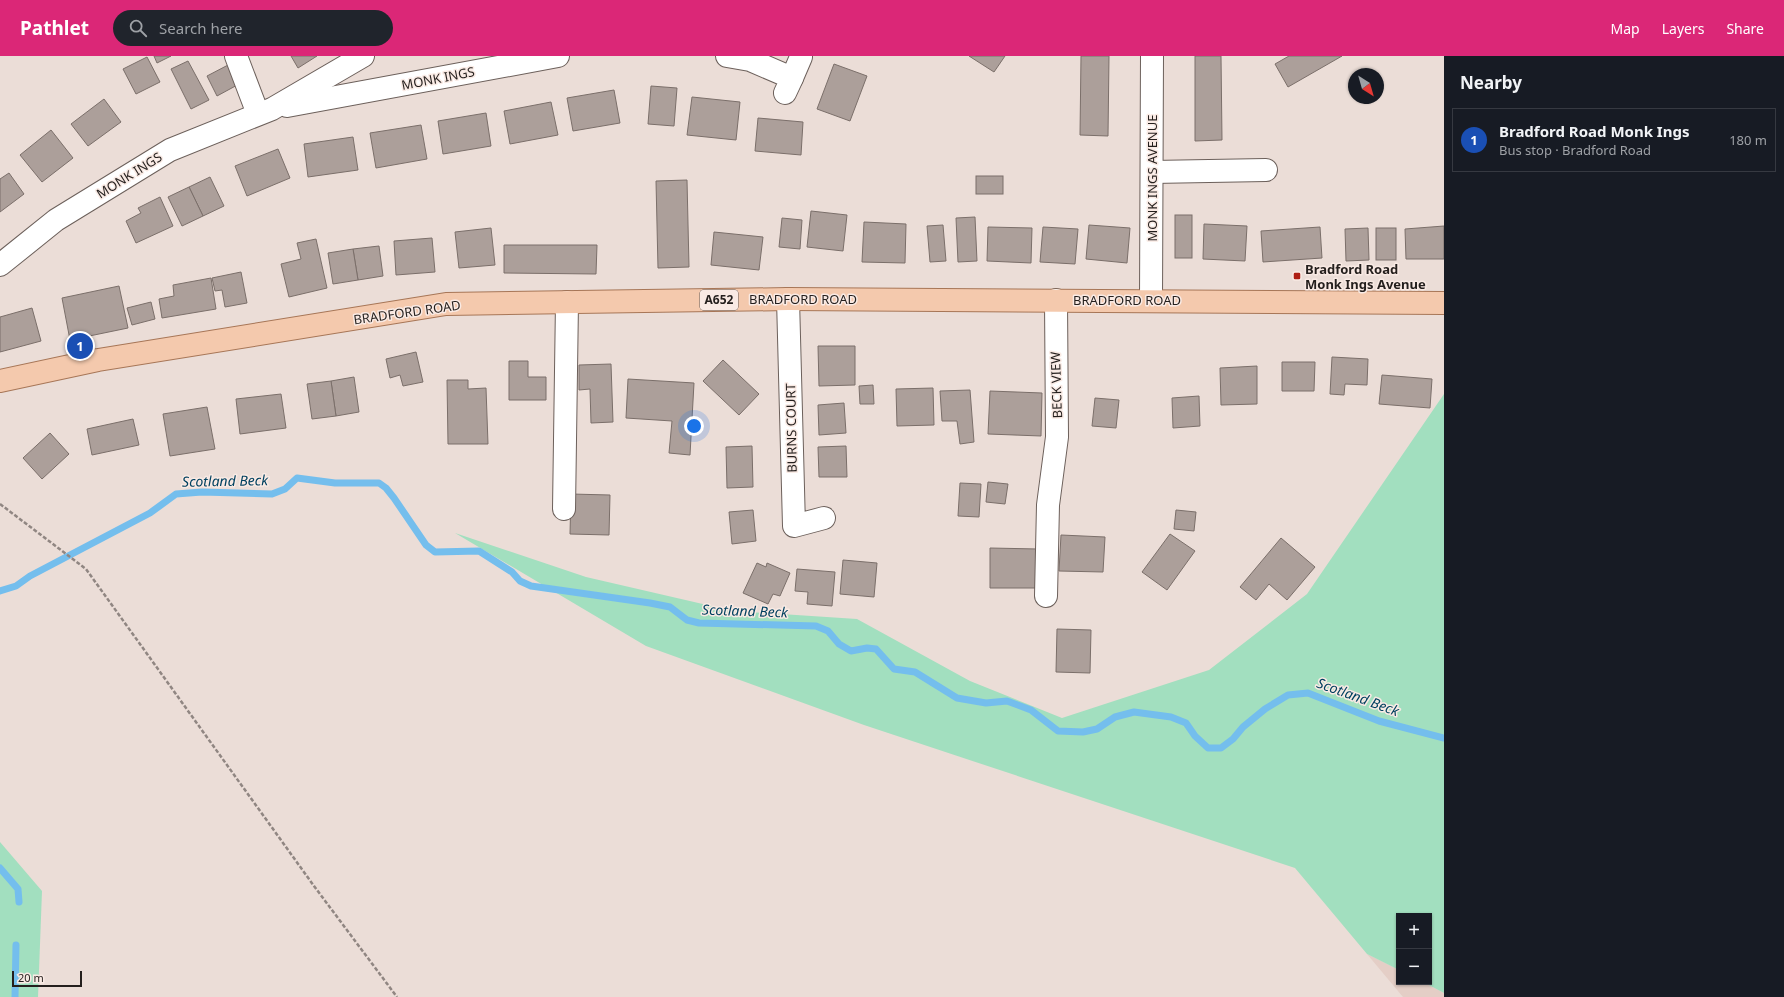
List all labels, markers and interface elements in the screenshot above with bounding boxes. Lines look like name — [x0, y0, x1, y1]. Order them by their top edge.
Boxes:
search box — [113, 10, 393, 46]
text: Pathlet — [20, 15, 89, 41]
icon: search — [127, 17, 149, 39]
text: Search here — [159, 18, 243, 38]
text: Map — [1611, 19, 1640, 38]
text: Layers — [1662, 19, 1704, 38]
text: Share — [1726, 19, 1764, 38]
street label: MONK INGS — [400, 62, 476, 94]
north arrow — [1348, 68, 1384, 104]
text: Nearby — [1460, 71, 1522, 94]
street label: MONK INGS AVENUE — [1143, 115, 1161, 241]
text: Bradford Road Monk Ings — [1499, 121, 1689, 141]
text: 1 — [1470, 131, 1478, 149]
text: 180 m — [1729, 131, 1767, 149]
text: Bus stop · Bradford Road — [1499, 141, 1651, 159]
street label: MONK INGS — [93, 148, 165, 202]
place label: Bradford Road Monk Ings Avenue — [1305, 260, 1426, 293]
marker: Bradford Road Monk Ings Avenue — [1292, 271, 1302, 281]
road number: A652 — [700, 290, 738, 310]
street label: BRADFORD ROAD — [749, 290, 857, 308]
street label: BRADFORD ROAD — [1073, 291, 1181, 309]
street label: BRADFORD ROAD — [352, 296, 462, 328]
pin: 1 — [67, 331, 93, 361]
street label: BECK VIEW — [1046, 351, 1066, 419]
street label: BURNS COURT — [781, 382, 801, 473]
your location — [684, 416, 704, 436]
water label: Scotland Beck — [182, 470, 269, 491]
water label: Scotland Beck — [702, 600, 789, 622]
water label: Scotland Beck — [1315, 673, 1403, 721]
map controls — [1396, 913, 1432, 985]
button: + — [1396, 913, 1432, 949]
button: − — [1396, 949, 1432, 985]
scale bar — [12, 969, 82, 988]
text: 20 m — [18, 970, 44, 985]

